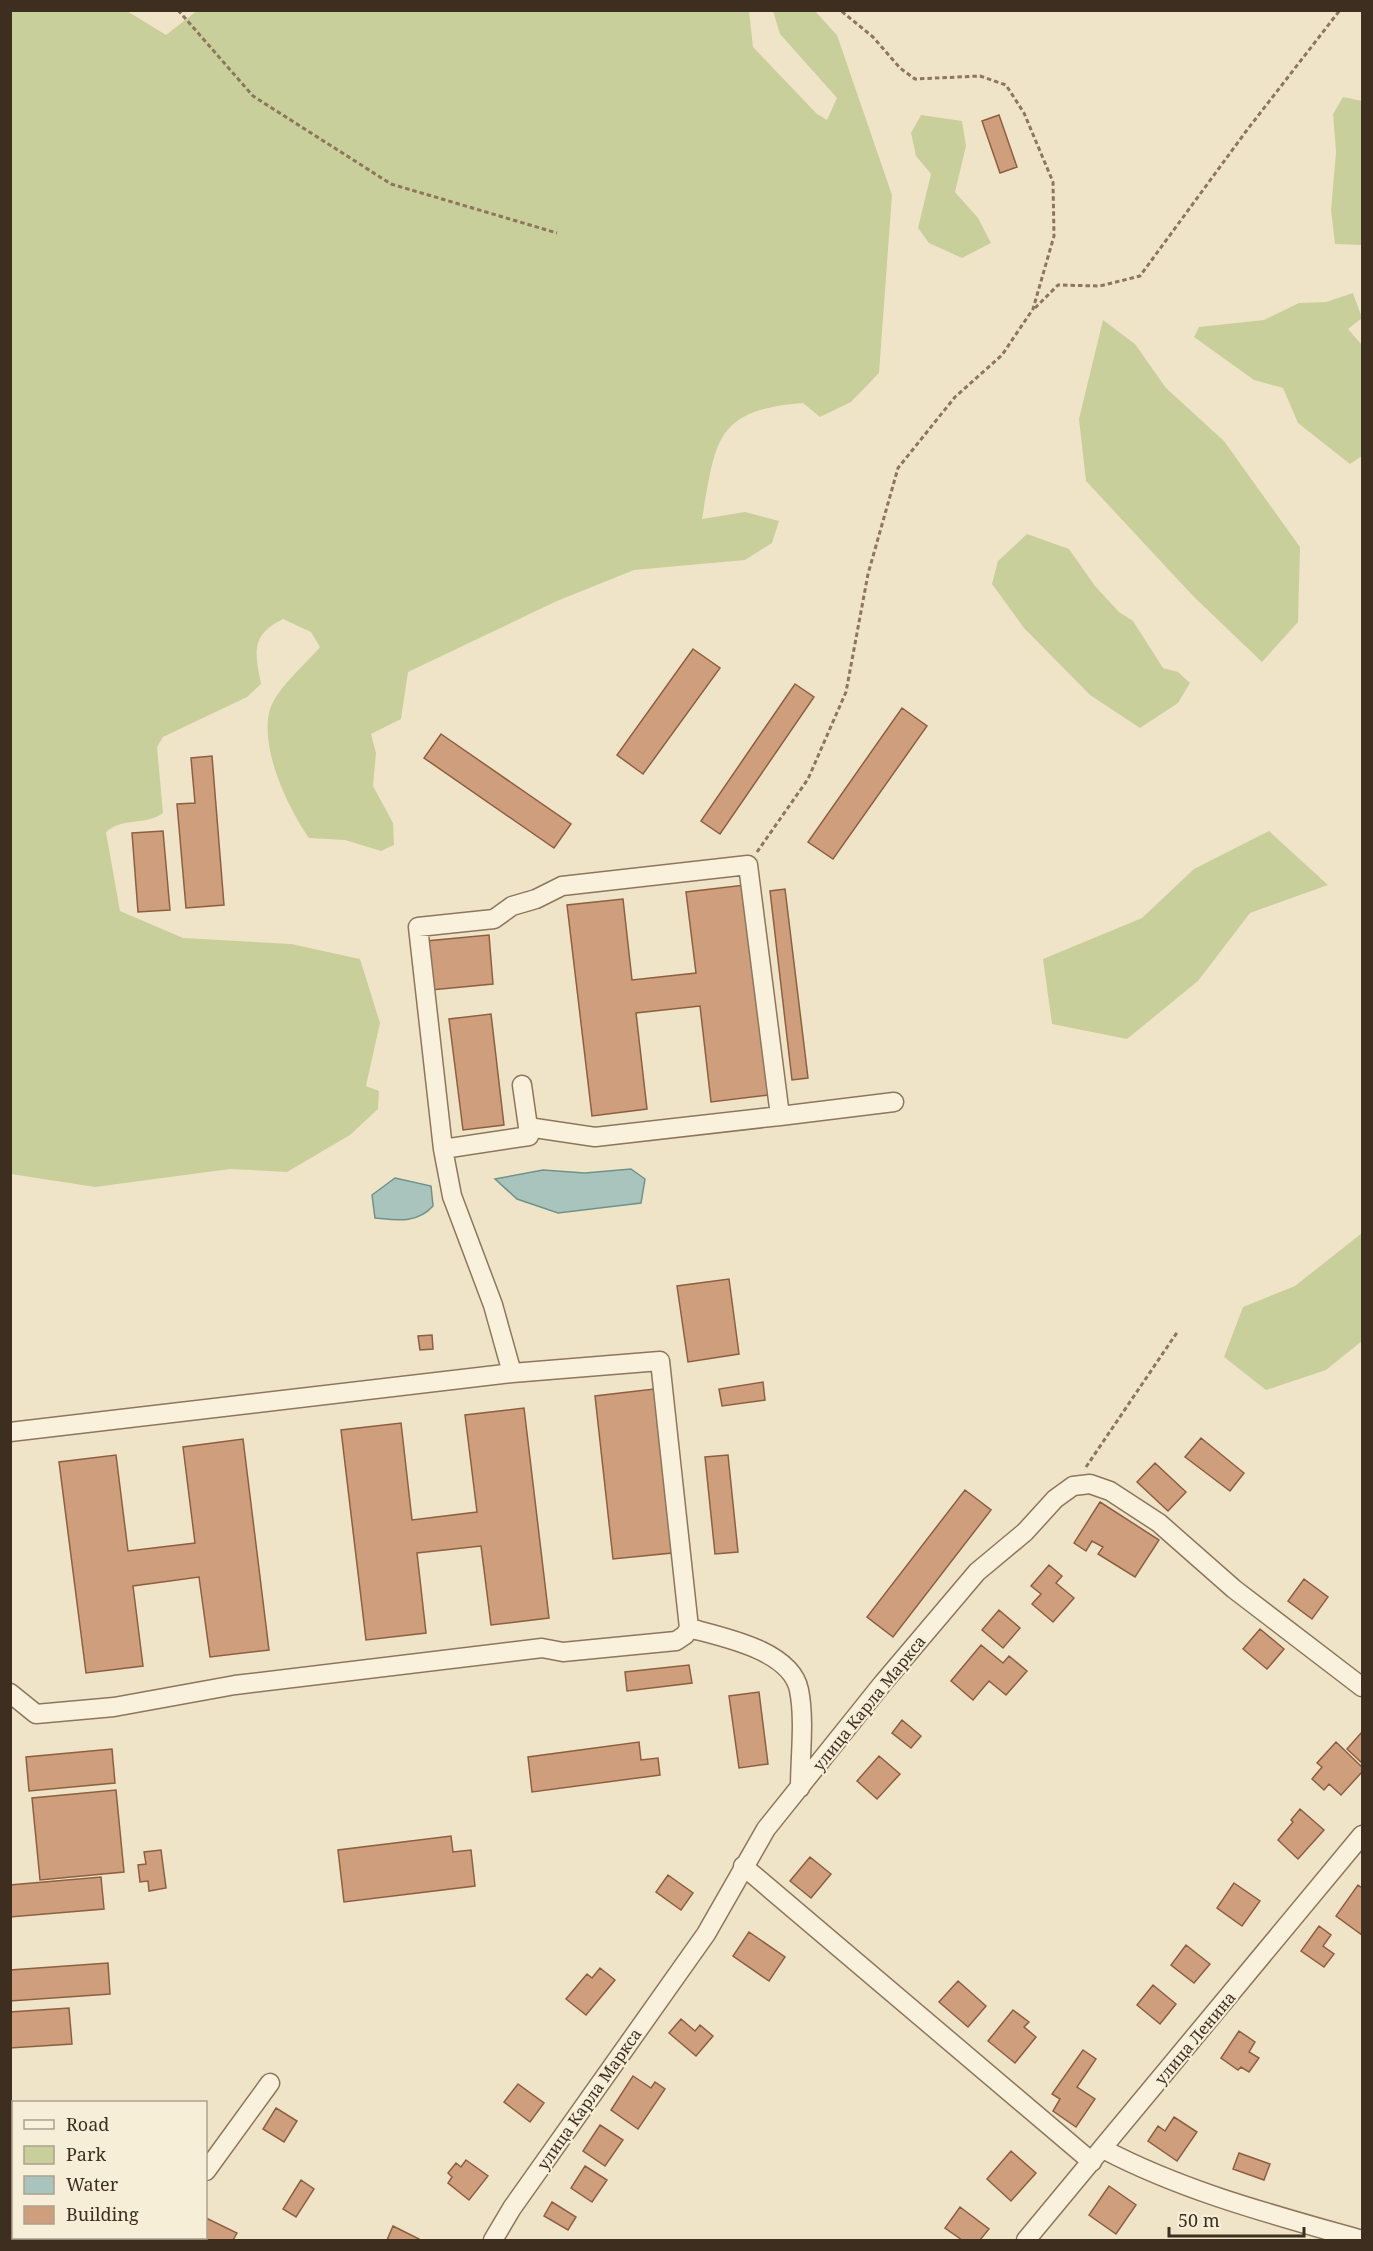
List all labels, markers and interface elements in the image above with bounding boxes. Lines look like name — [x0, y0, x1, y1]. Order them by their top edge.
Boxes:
street label: улица Карла Маркса — [808, 1631, 930, 1775]
street label: улица Ленина — [1150, 1987, 1240, 2089]
street label: улица Карла Маркса — [532, 2024, 646, 2174]
legend — [12, 2101, 207, 2239]
text: Road — [66, 2112, 109, 2136]
text: Park — [66, 2142, 106, 2166]
text: Water — [66, 2172, 119, 2196]
scale bar — [1169, 2200, 1304, 2238]
text: Building — [66, 2202, 139, 2226]
text: 50 m — [1178, 2208, 1220, 2232]

